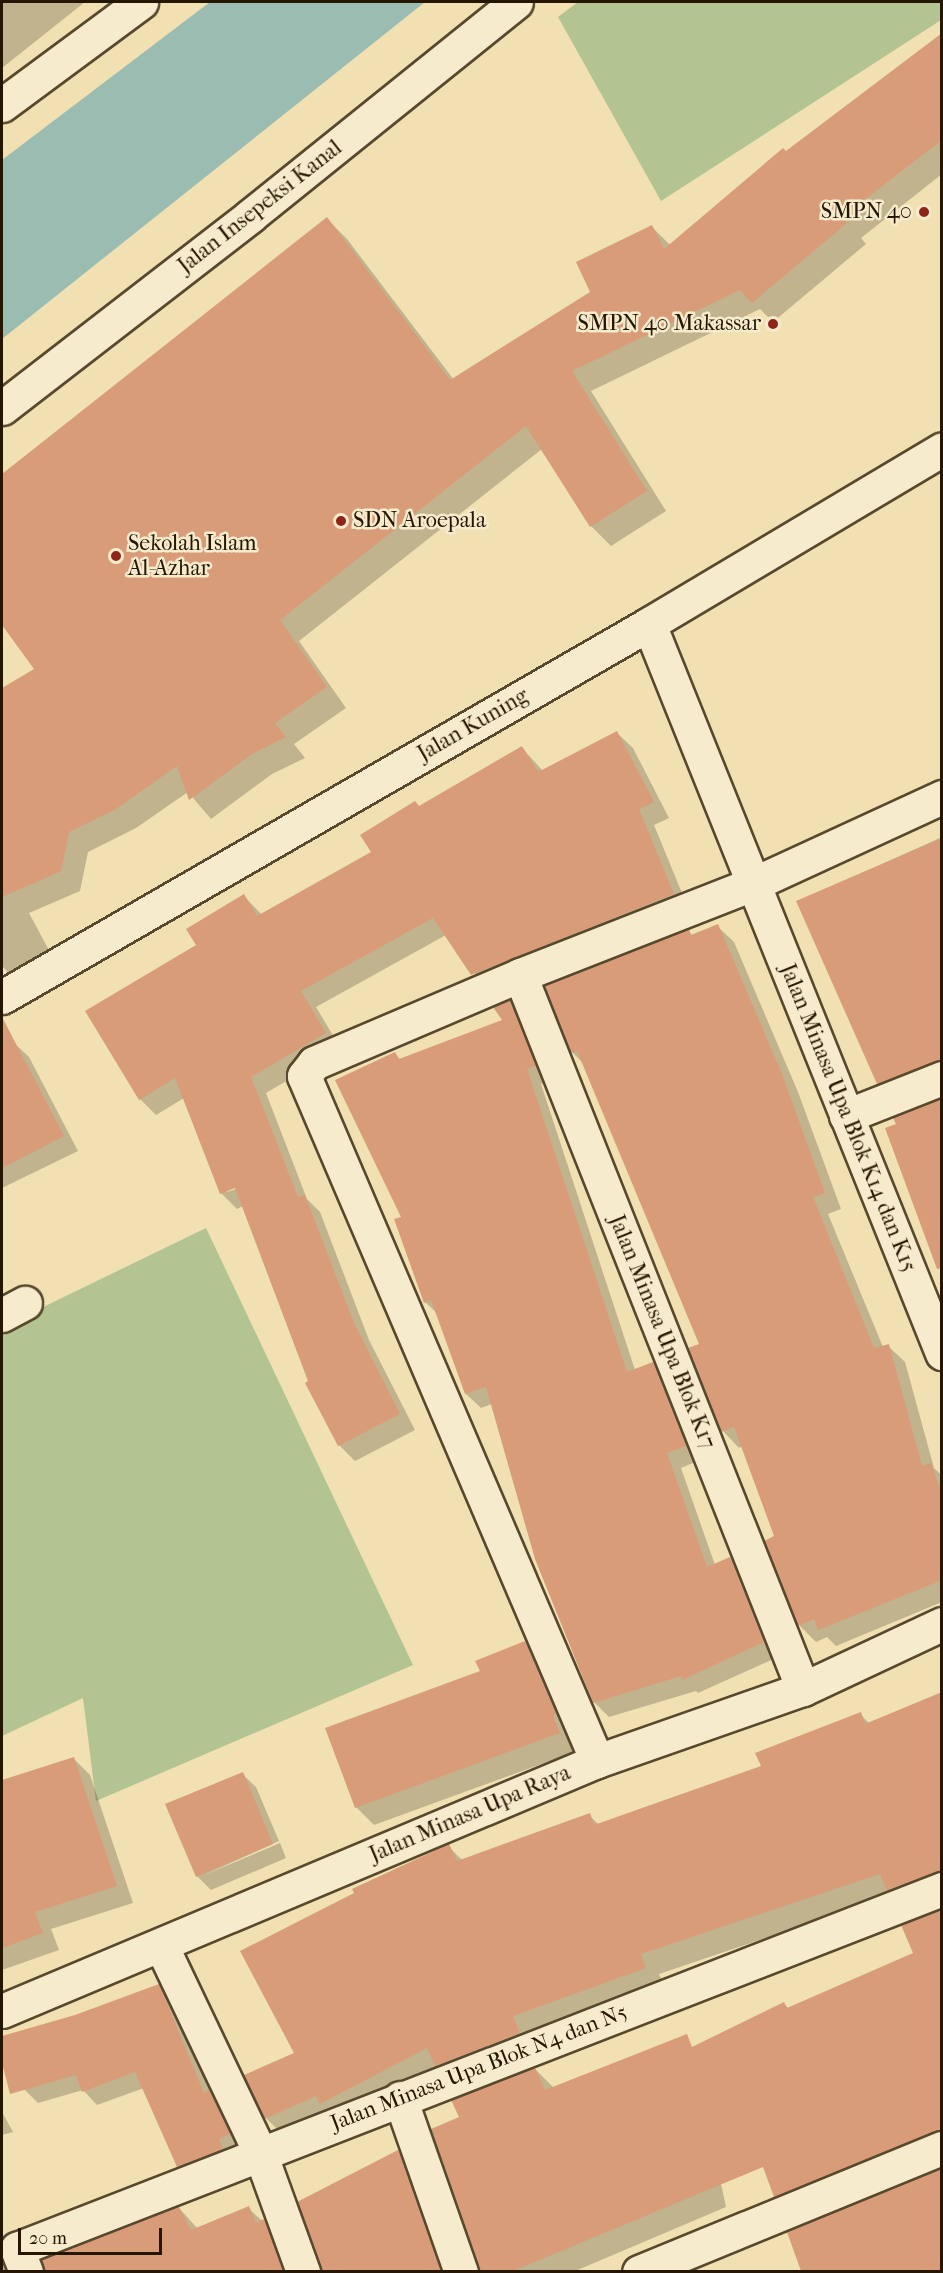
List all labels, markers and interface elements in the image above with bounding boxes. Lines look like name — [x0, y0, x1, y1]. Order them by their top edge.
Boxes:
street label: Jalan Insepeksi Kanal — [173, 135, 347, 279]
place label: SMPN 40 — [821, 199, 912, 225]
marker: SMPN 40 — [917, 205, 931, 219]
place label: SMPN 40 Makassar — [578, 311, 761, 337]
marker: SMPN 40 Makassar — [766, 317, 780, 331]
place label: SDN Aroepala — [353, 508, 486, 534]
marker: SDN Aroepala — [334, 514, 348, 528]
place label: Sekolah Islam Al-Azhar — [128, 530, 257, 582]
marker: Sekolah Islam Al-Azhar — [109, 549, 123, 563]
street label: Jalan Kuning — [413, 683, 533, 767]
street label: Jalan Minasa Upa Blok K14 dan K15 — [774, 960, 922, 1276]
street label: Jalan Minasa Upa Blok K17 — [603, 1211, 721, 1453]
street label: Jalan Minasa Upa Raya — [365, 1760, 575, 1868]
street label: Jalan Minasa Upa Blok N4 dan N5 — [327, 1999, 631, 2137]
scale bar — [21, 2216, 165, 2254]
text: 20 m — [29, 2228, 67, 2249]

